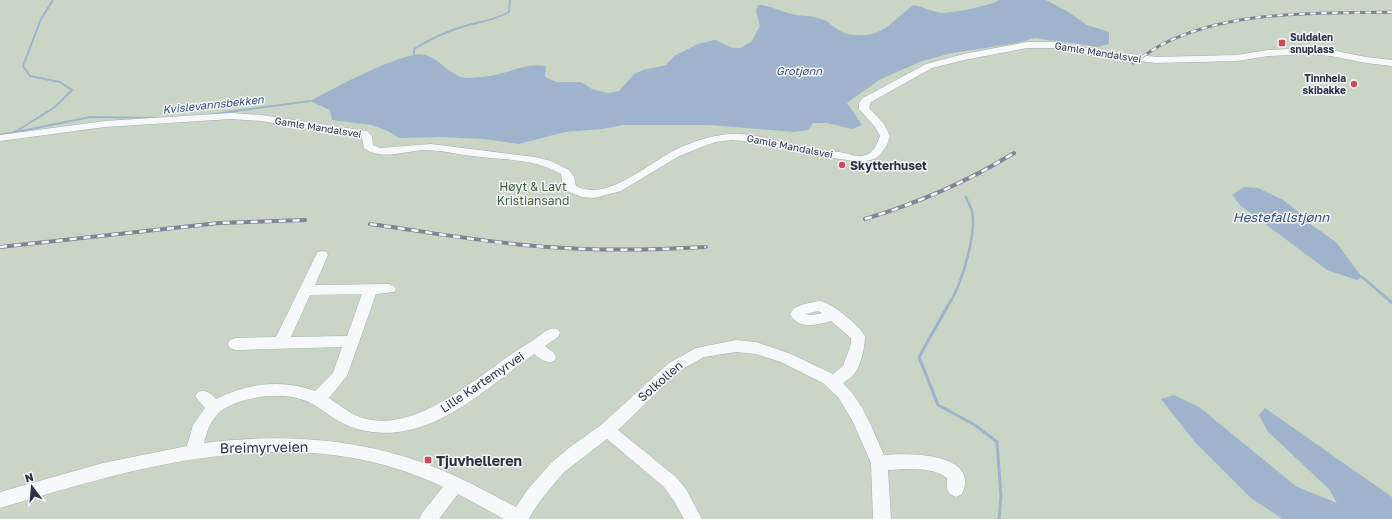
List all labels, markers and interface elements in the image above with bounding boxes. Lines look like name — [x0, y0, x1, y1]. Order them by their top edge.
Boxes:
place label: Suldalen snuplass — [1290, 31, 1335, 55]
marker: Suldalen snuplass — [1277, 38, 1287, 48]
street label: Gamle Mandalsvei — [1054, 39, 1142, 65]
water label: Grotjønn — [776, 64, 823, 78]
place label: Tinnheia skibakke — [1303, 72, 1346, 96]
marker: Tinnheia skibakke — [1349, 79, 1359, 89]
water label: Kvislevannsbekken — [162, 92, 265, 116]
street label: Gamle Mandalsvei — [274, 114, 362, 140]
street label: Gamle Mandalsvei — [746, 132, 834, 160]
place label: Skytterhuset — [850, 158, 927, 173]
marker: Skytterhuset — [837, 160, 847, 170]
park label: Høyt & Lavt Kristiansand — [497, 179, 569, 208]
water label: Hestefallstjønn — [1233, 209, 1330, 225]
street label: Lille Kartemyrvei — [437, 348, 527, 416]
street label: Solkollen — [635, 358, 685, 404]
street label: Breimyrveien — [220, 438, 308, 456]
place label: Tjuvhelleren — [436, 452, 522, 469]
marker: Tjuvhelleren — [423, 455, 433, 465]
north arrow — [12, 467, 52, 507]
text: N — [23, 470, 35, 484]

